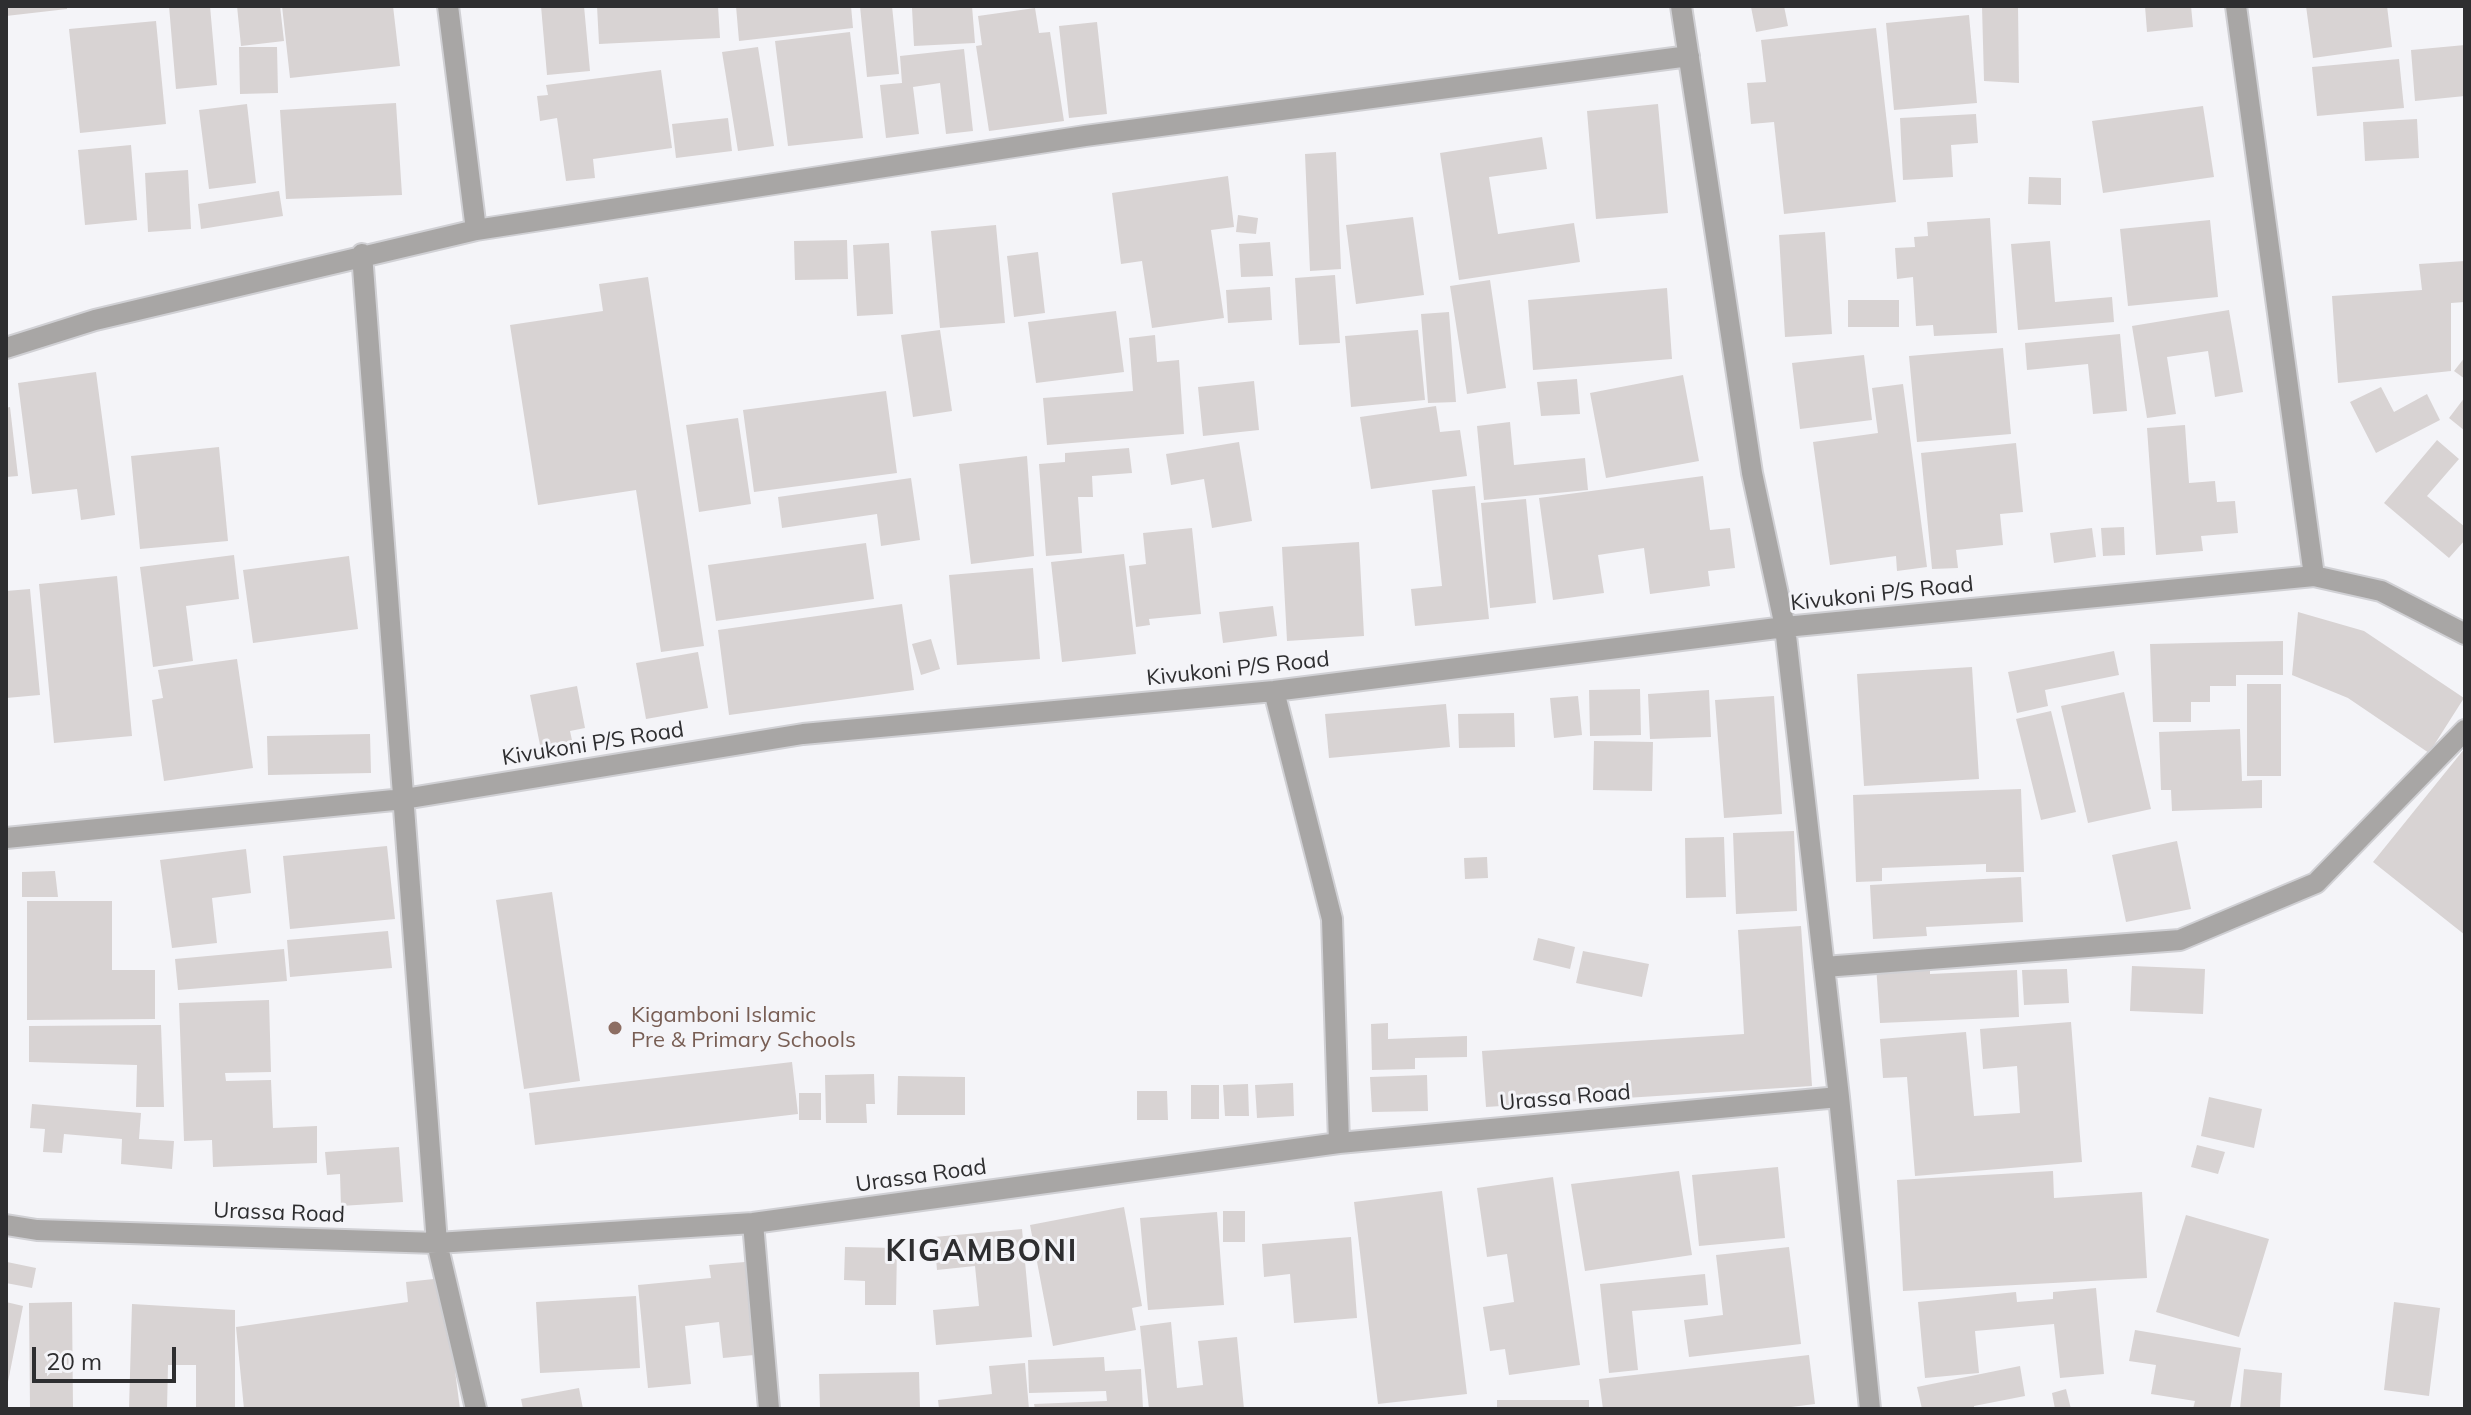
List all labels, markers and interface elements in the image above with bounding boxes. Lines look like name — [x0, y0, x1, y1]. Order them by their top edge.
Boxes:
street label: Kivukoni P/S Road — [1789, 571, 1975, 617]
street label: Kivukoni P/S Road — [1145, 646, 1331, 692]
street label: Kivukoni P/S Road — [500, 717, 686, 771]
place label: Kigamboni Islamic Pre & Primary Schools — [631, 1002, 856, 1054]
marker: Kigamboni Islamic Pre & Primary Schools — [606, 1019, 624, 1037]
street label: Urassa Road — [1498, 1079, 1632, 1117]
street label: Urassa Road — [854, 1154, 988, 1198]
street label: Urassa Road — [213, 1198, 345, 1228]
district label: KIGAMBONI — [886, 1234, 1078, 1270]
scale bar — [36, 1331, 180, 1381]
text: 20 m — [46, 1346, 102, 1376]

